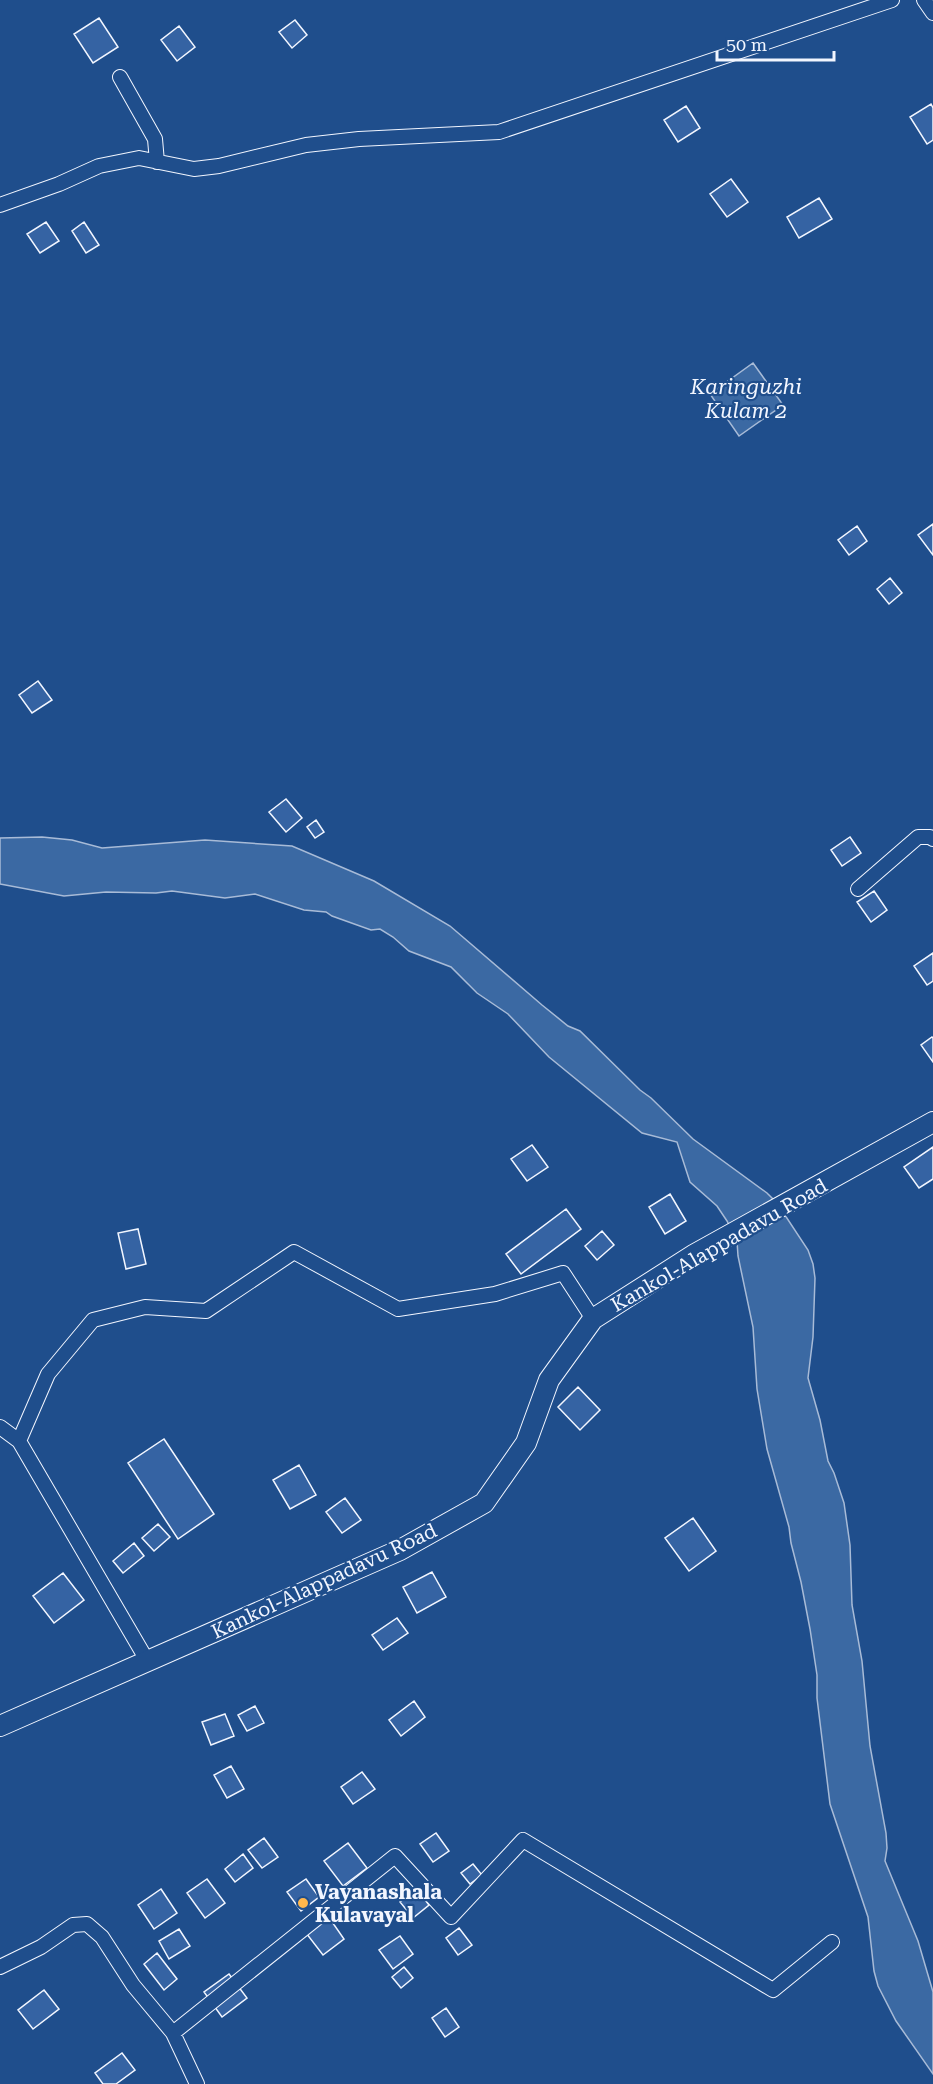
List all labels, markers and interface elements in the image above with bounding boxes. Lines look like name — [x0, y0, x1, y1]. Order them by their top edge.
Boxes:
scale bar — [717, 24, 834, 62]
text: 50 m — [726, 34, 767, 55]
water label: Karinguzhi Kulam 2 — [689, 375, 802, 423]
street label: Kankol-Alappadavu Road — [607, 1173, 832, 1317]
street label: Kankol-Alappadavu Road — [208, 1518, 441, 1644]
place label: Vayanashala Kulavayal — [315, 1880, 442, 1927]
marker: Vayanashala Kulavayal — [296, 1896, 310, 1910]

